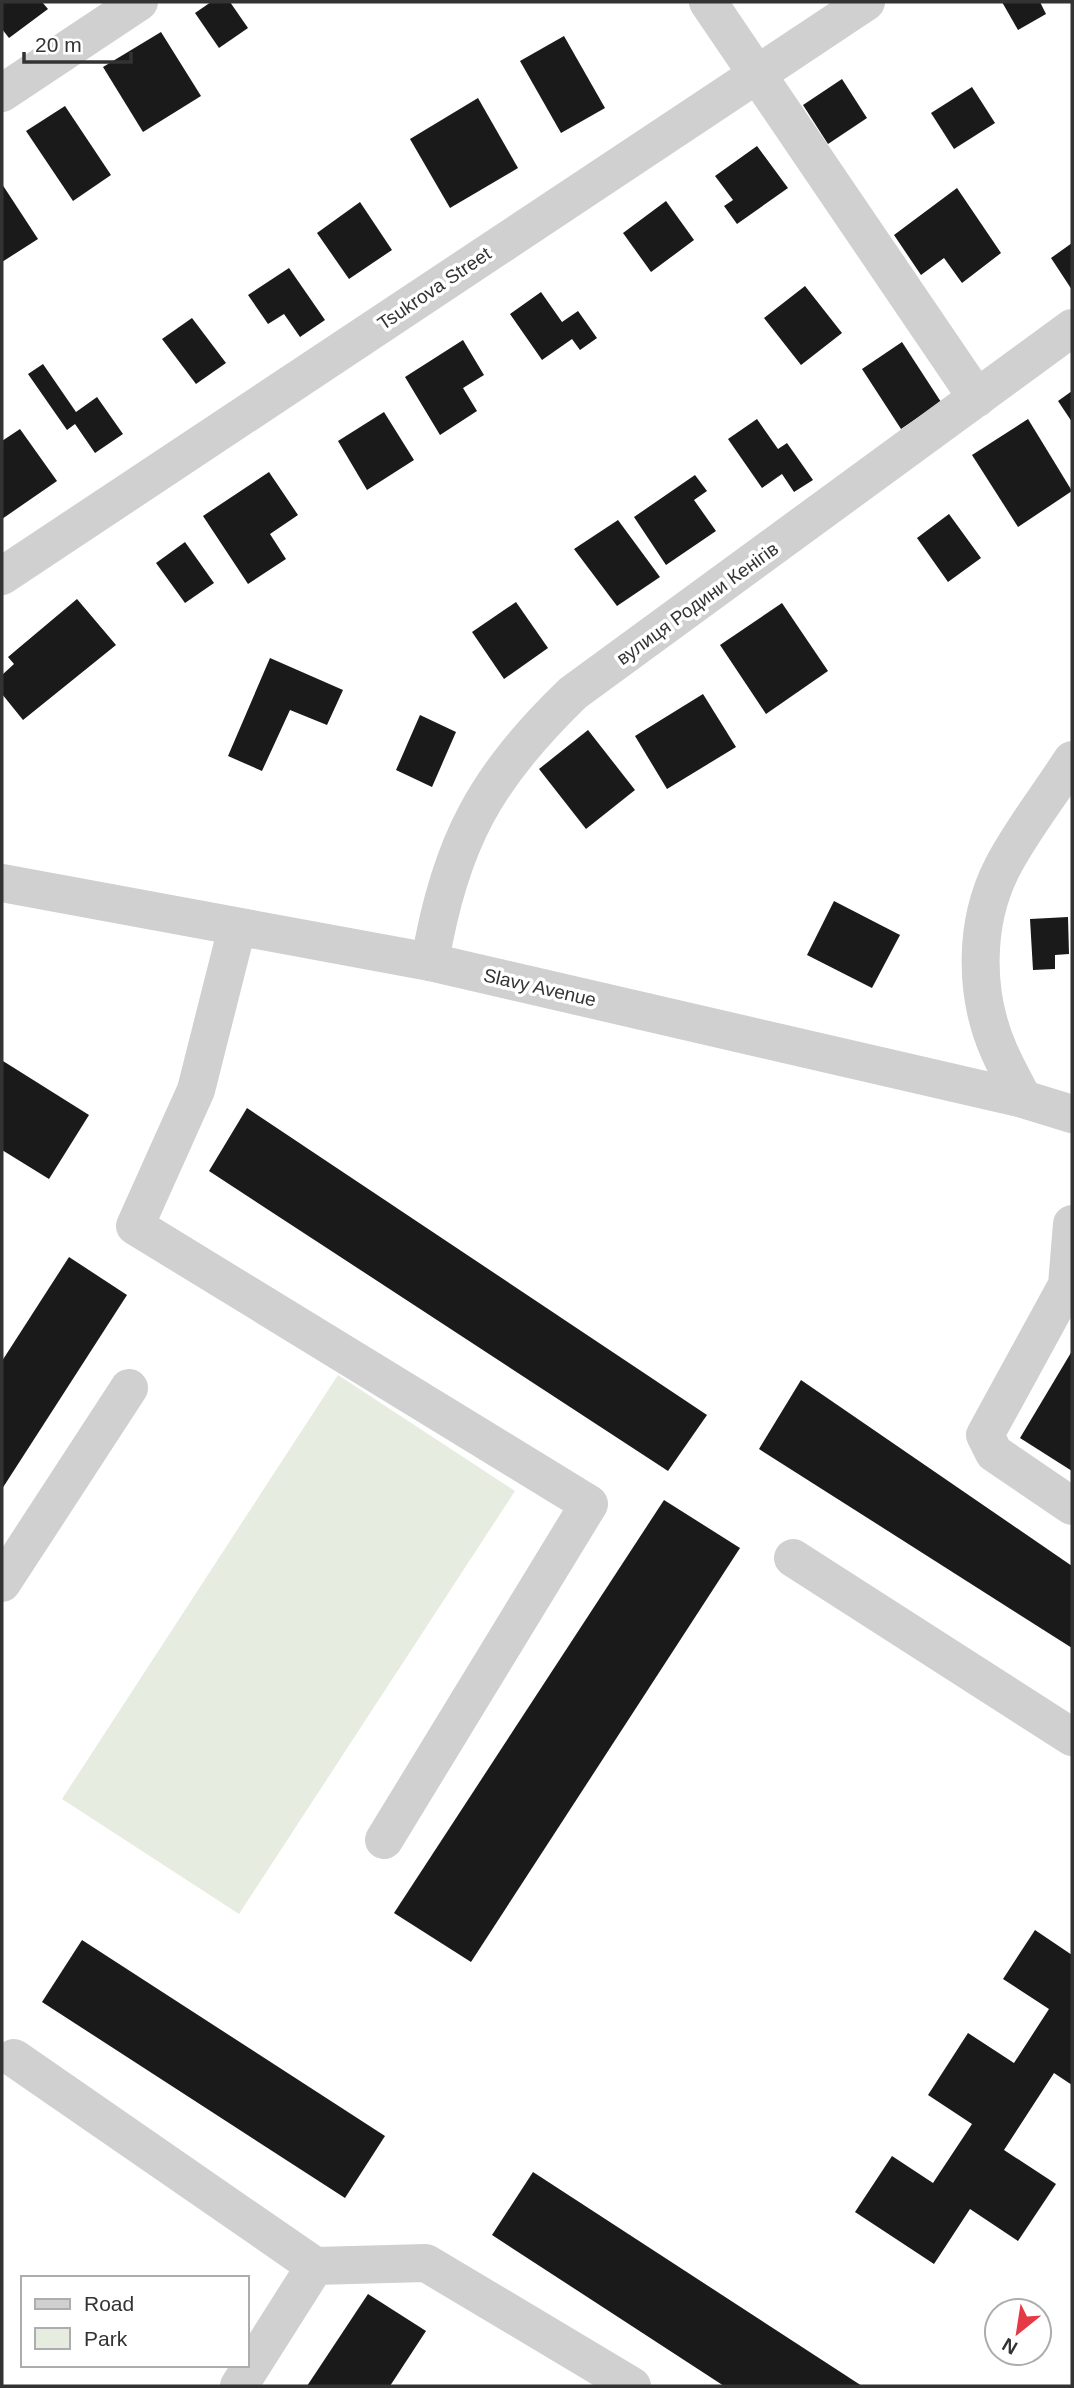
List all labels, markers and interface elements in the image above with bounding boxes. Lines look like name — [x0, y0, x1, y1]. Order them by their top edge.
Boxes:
scale bar — [24, 21, 131, 65]
text: 20 m — [35, 33, 82, 56]
street label: Tsukrova Street — [374, 242, 495, 334]
street label: вулиця Родини Кенігів — [612, 538, 782, 669]
street label: Slavy Avenue — [482, 964, 598, 1011]
legend — [21, 2276, 248, 2367]
text: Road — [84, 2292, 134, 2315]
north arrow — [983, 2297, 1053, 2367]
text: Park — [84, 2327, 128, 2350]
text: N — [999, 2334, 1021, 2359]

